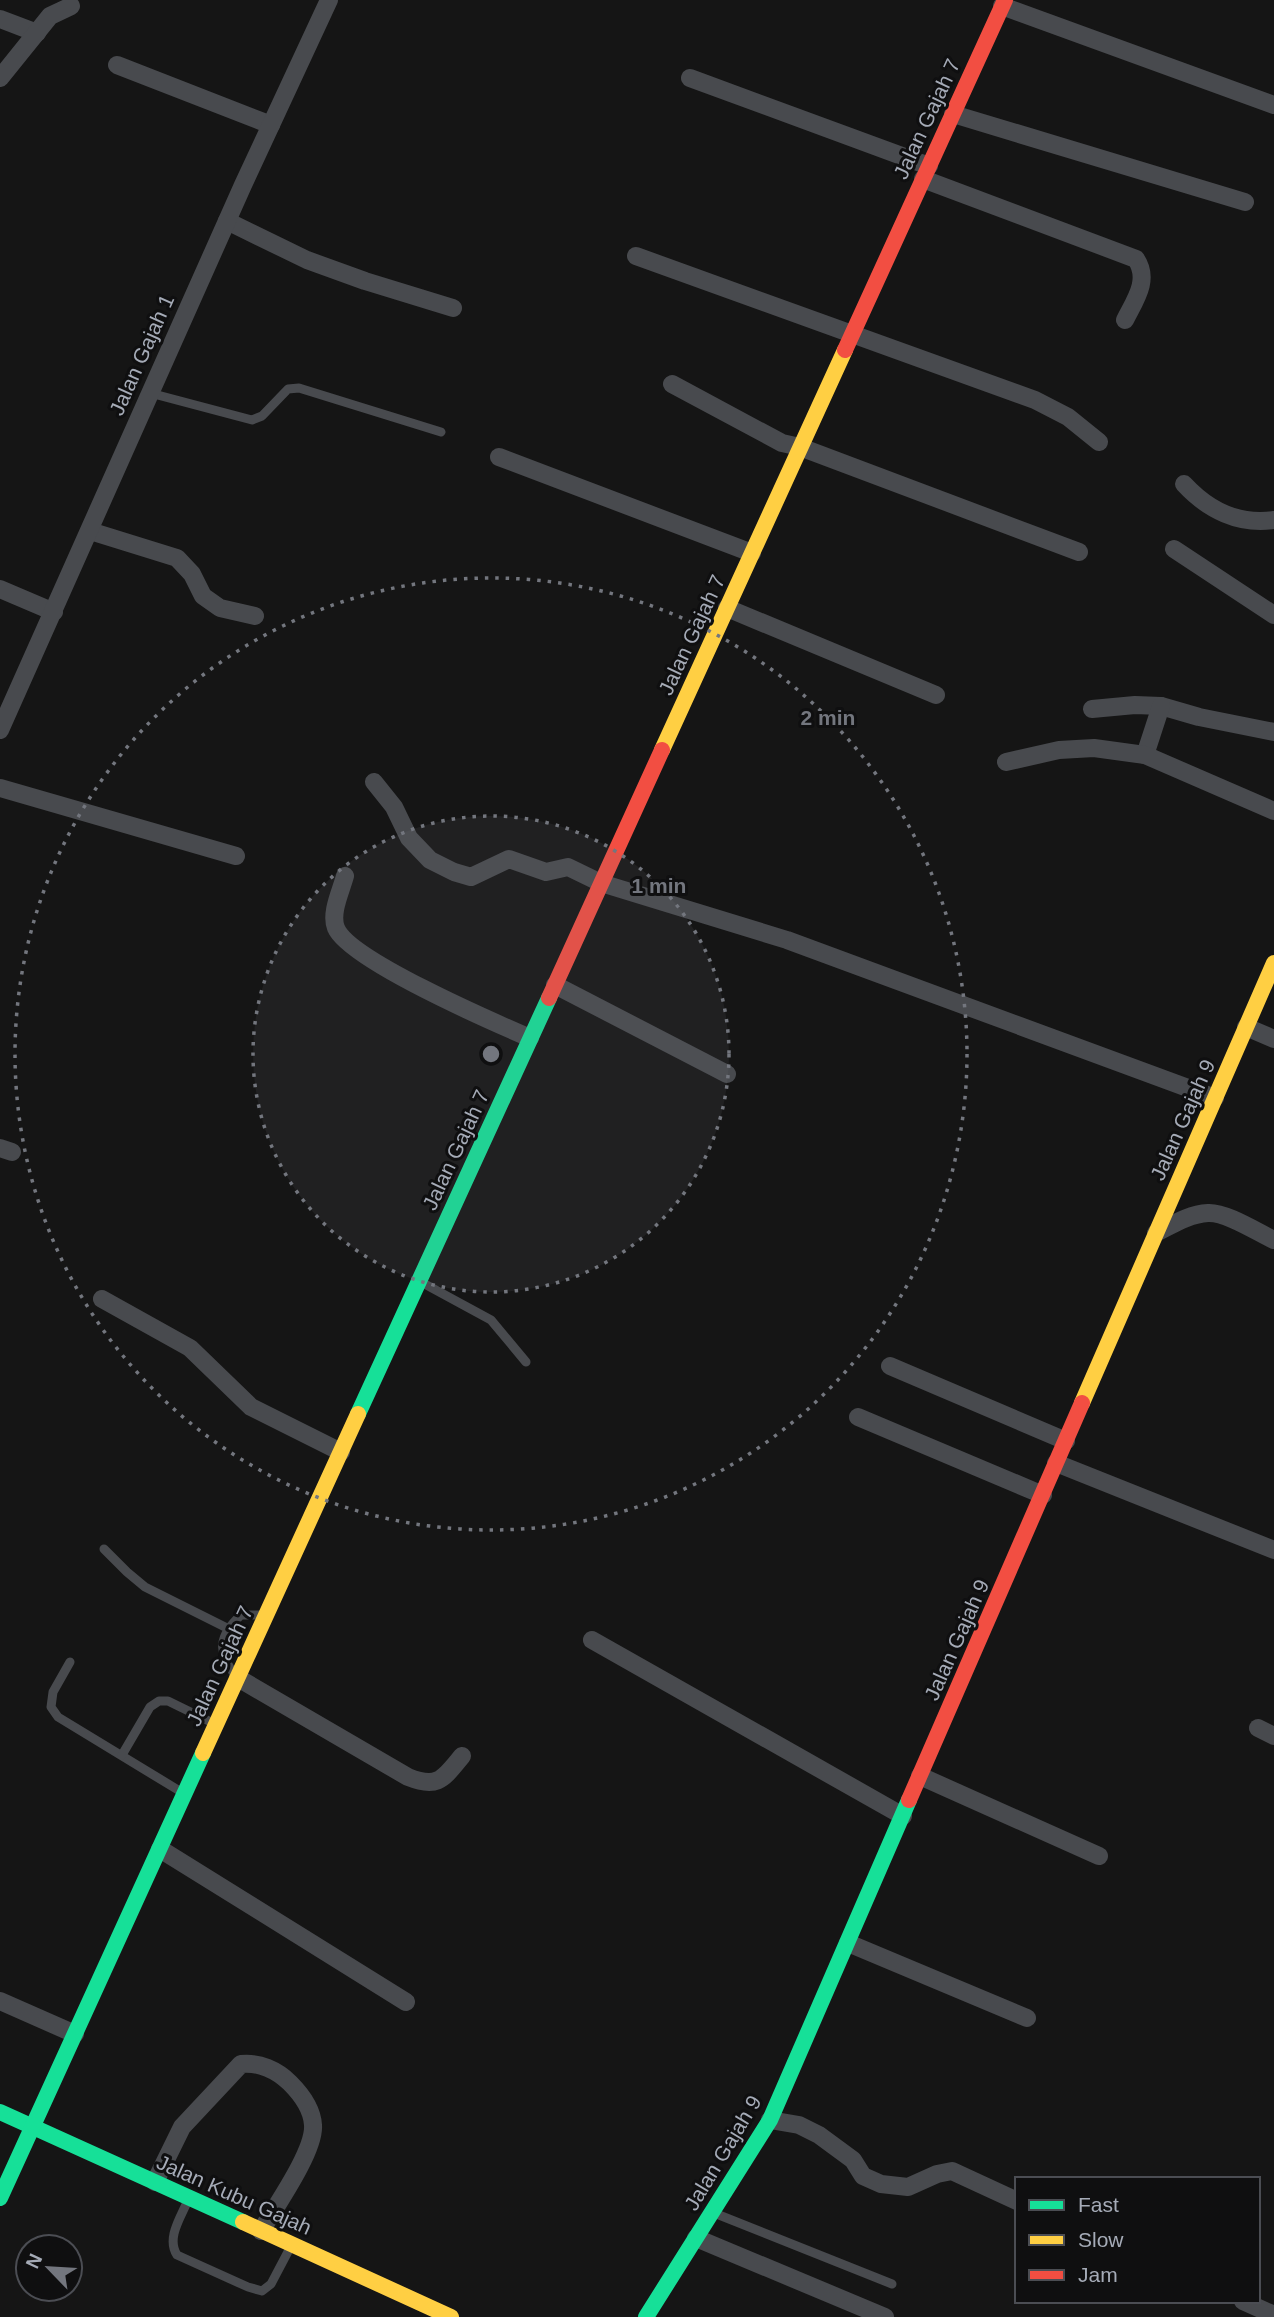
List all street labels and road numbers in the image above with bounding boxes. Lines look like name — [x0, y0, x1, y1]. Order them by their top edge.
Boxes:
street label: Jalan Gajah 7 — [889, 55, 964, 182]
street label: Jalan Gajah 1 — [105, 291, 178, 419]
street label: Jalan Gajah 7 — [654, 571, 729, 698]
street label: Jalan Gajah 9 — [1146, 1056, 1219, 1184]
street label: Jalan Gajah 7 — [418, 1086, 493, 1213]
street label: Jalan Gajah 9 — [920, 1576, 993, 1704]
street label: Jalan Gajah 7 — [182, 1602, 257, 1729]
street label: Jalan Gajah 9 — [679, 2091, 766, 2214]
street label: Jalan Kubu Gajah — [153, 2150, 315, 2239]

